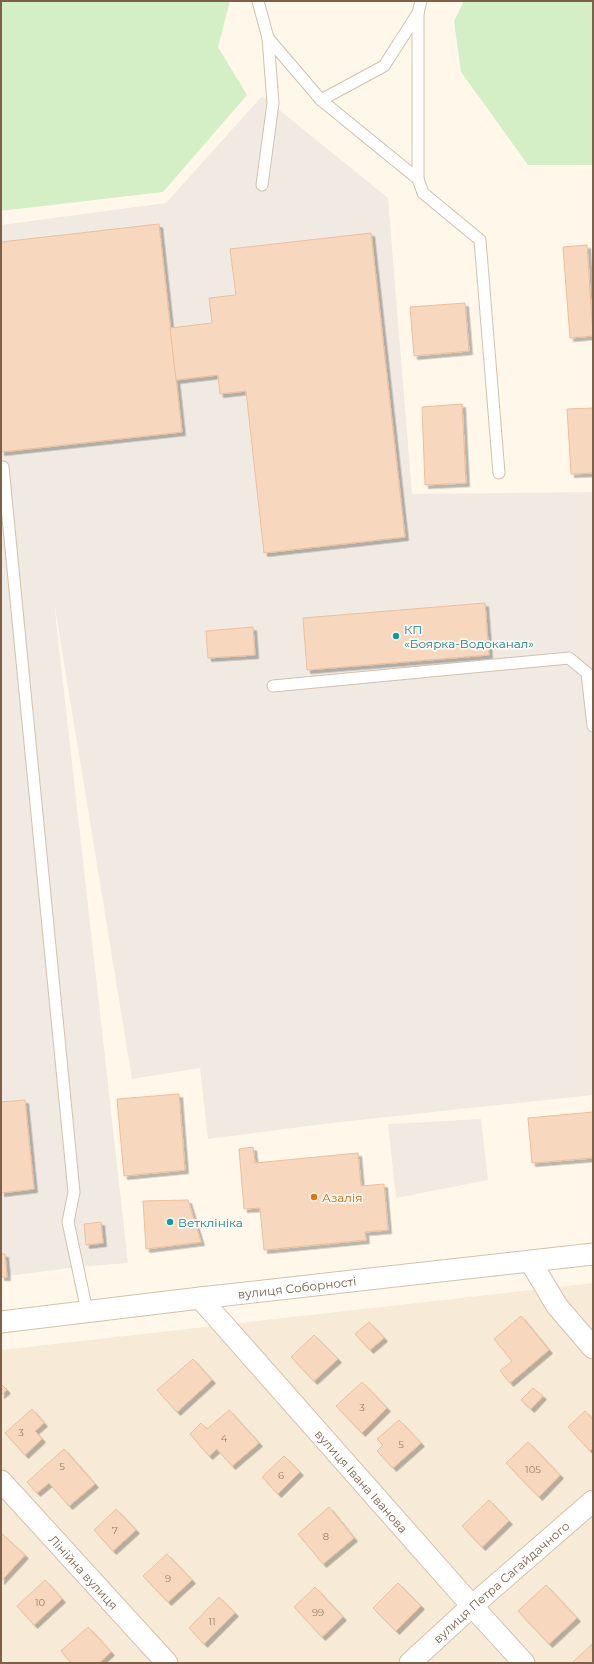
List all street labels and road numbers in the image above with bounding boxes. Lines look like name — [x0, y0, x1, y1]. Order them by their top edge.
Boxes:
street label: вулиця Соборності — [237, 1273, 357, 1301]
street label: вулиця Івана Іванова — [312, 1426, 411, 1536]
street label: вулиця Петра Сагайдачного — [430, 1517, 572, 1646]
street label: Лінійна вулиця — [46, 1531, 122, 1612]

